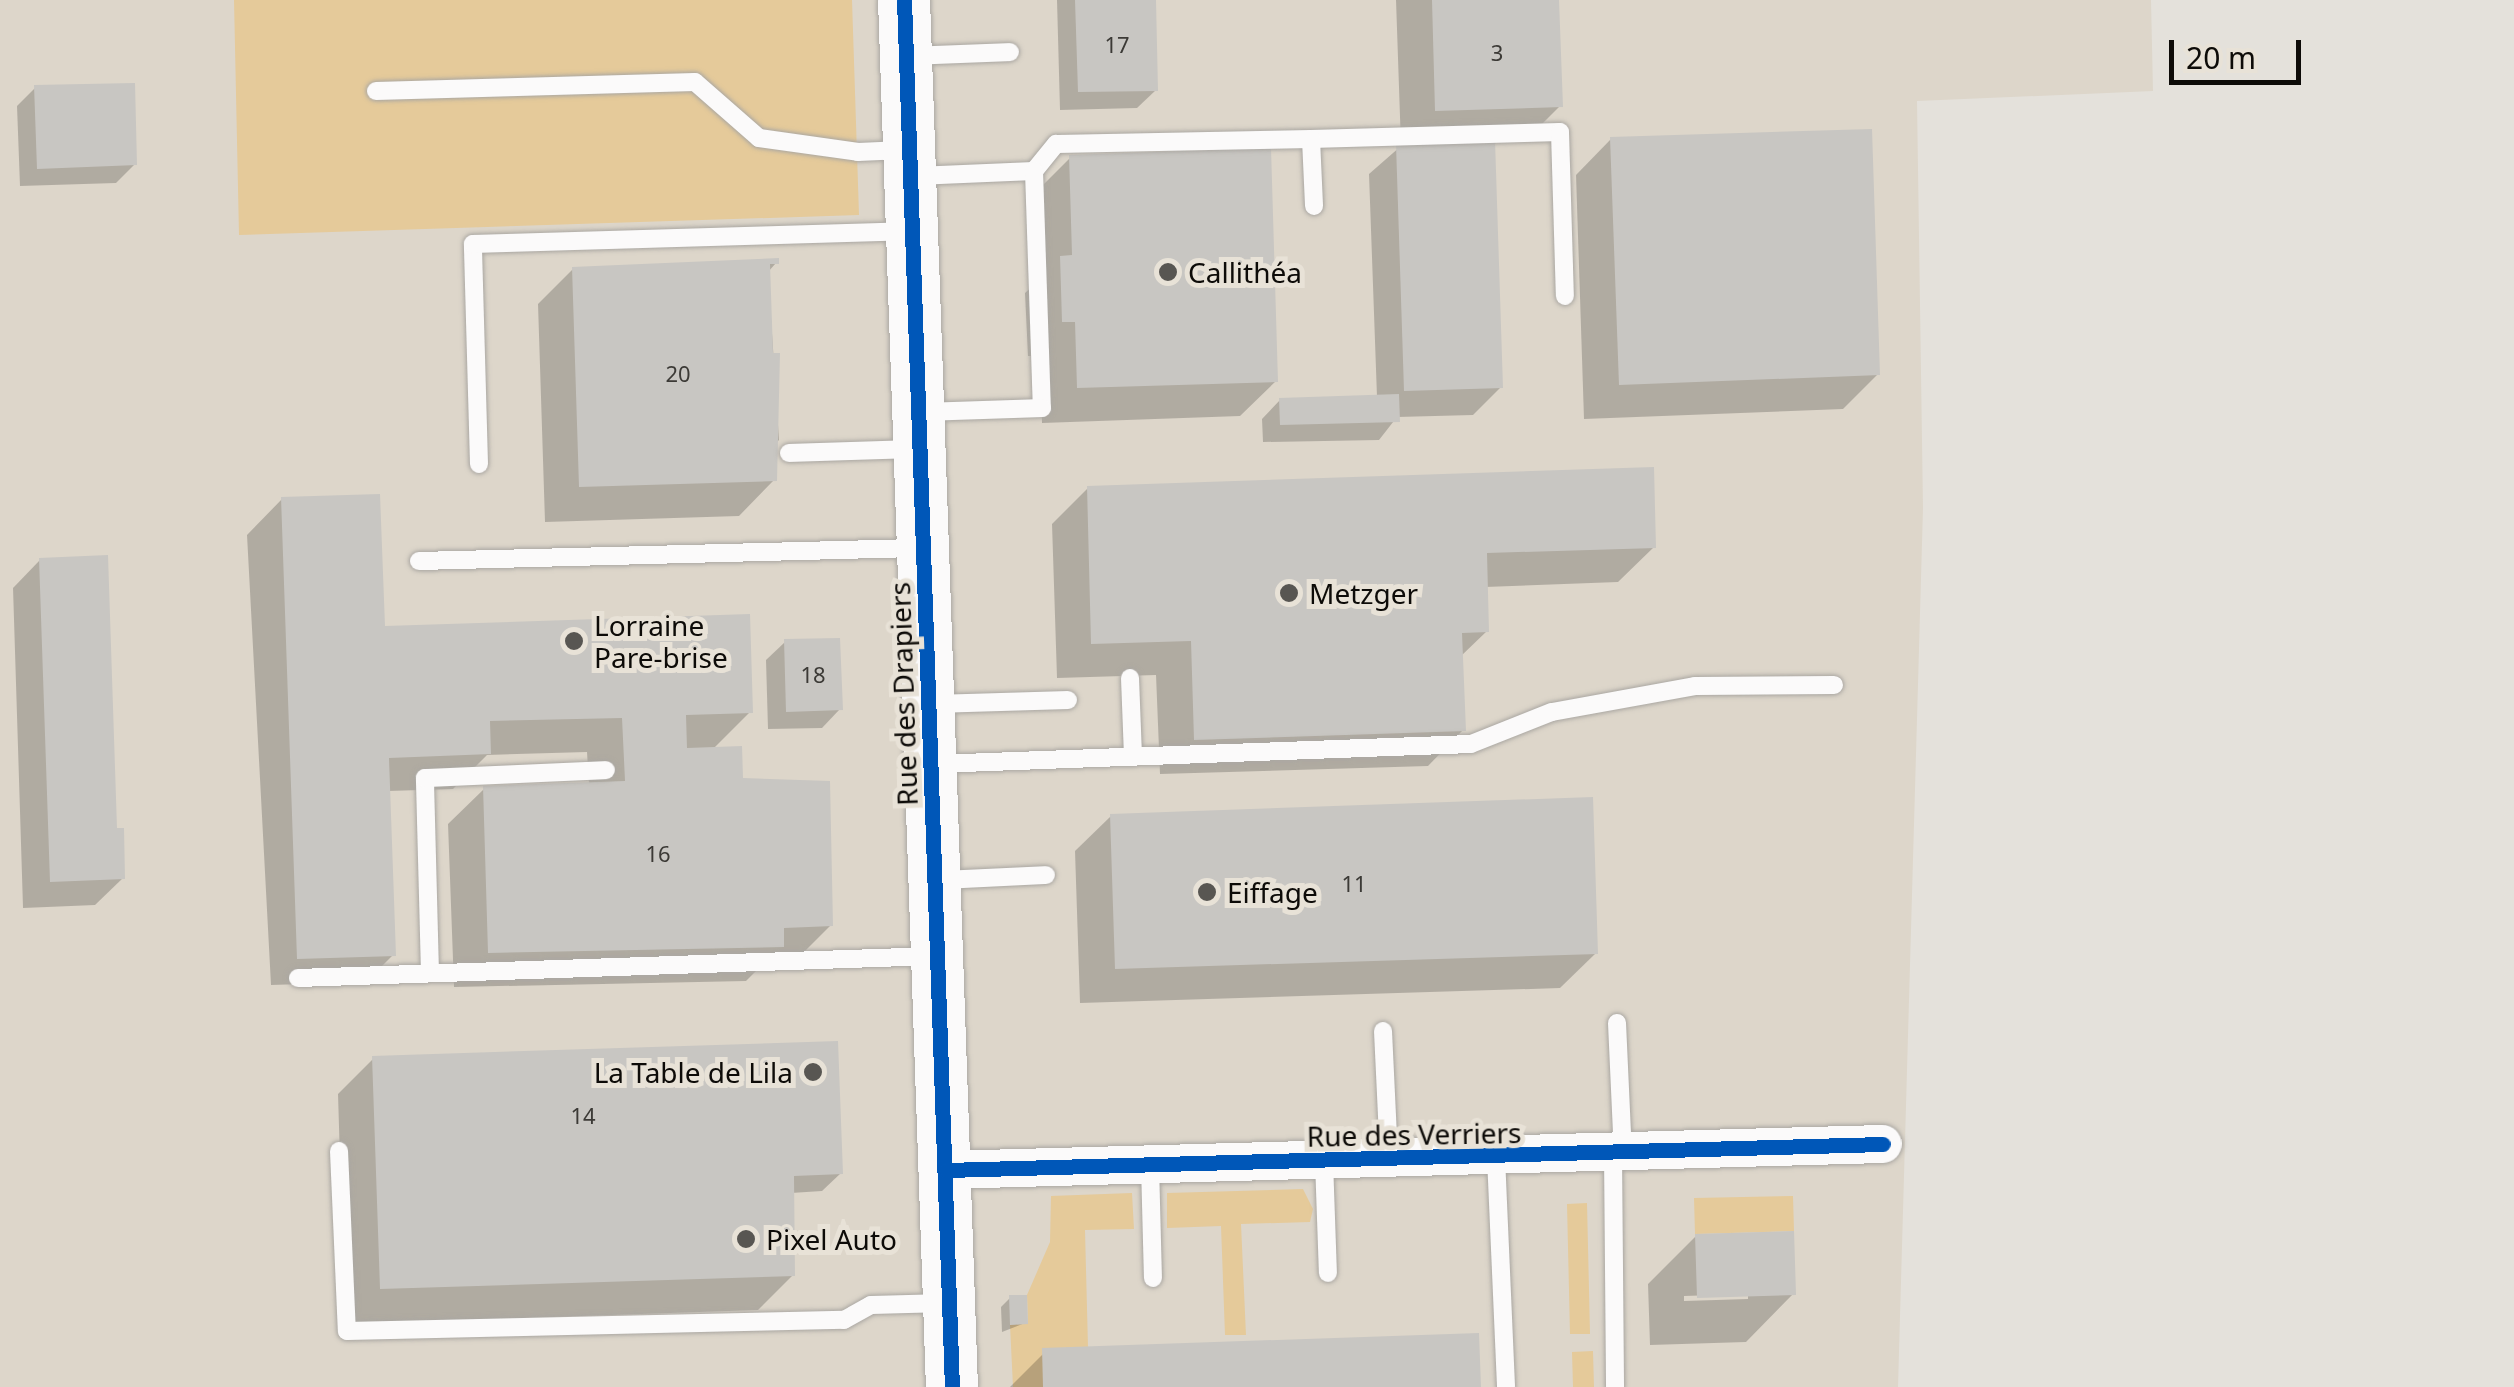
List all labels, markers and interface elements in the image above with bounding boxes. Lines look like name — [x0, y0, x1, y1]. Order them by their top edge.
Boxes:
scale bar — [2174, 20, 2306, 82]
house number: 17 — [1104, 32, 1130, 58]
text: 20 m — [2186, 37, 2256, 78]
house number: 3 — [1491, 40, 1503, 66]
place label: Callithéa — [1188, 255, 1302, 289]
marker: Callithéa — [1157, 261, 1179, 283]
house number: 20 — [665, 361, 691, 387]
place label: Metzger — [1309, 576, 1418, 610]
street label: Rue des Drapiers — [882, 582, 924, 806]
marker: Metzger — [1278, 582, 1300, 604]
place label: Lorraine Pare-brise — [594, 608, 728, 674]
marker: Lorraine Pare-brise — [563, 630, 585, 652]
house number: 18 — [800, 662, 826, 688]
house number: 16 — [645, 841, 671, 867]
house number: 11 — [1341, 871, 1367, 897]
place label: Eiffage — [1227, 875, 1318, 909]
marker: Eiffage — [1196, 881, 1218, 903]
place label: La Table de Lila — [594, 1055, 793, 1089]
marker: La Table de Lila — [802, 1061, 824, 1083]
house number: 14 — [570, 1103, 596, 1129]
street label: Rue des Verriers — [1306, 1115, 1522, 1153]
place label: Pixel Auto — [766, 1222, 897, 1256]
marker: Pixel Auto — [735, 1228, 757, 1250]

